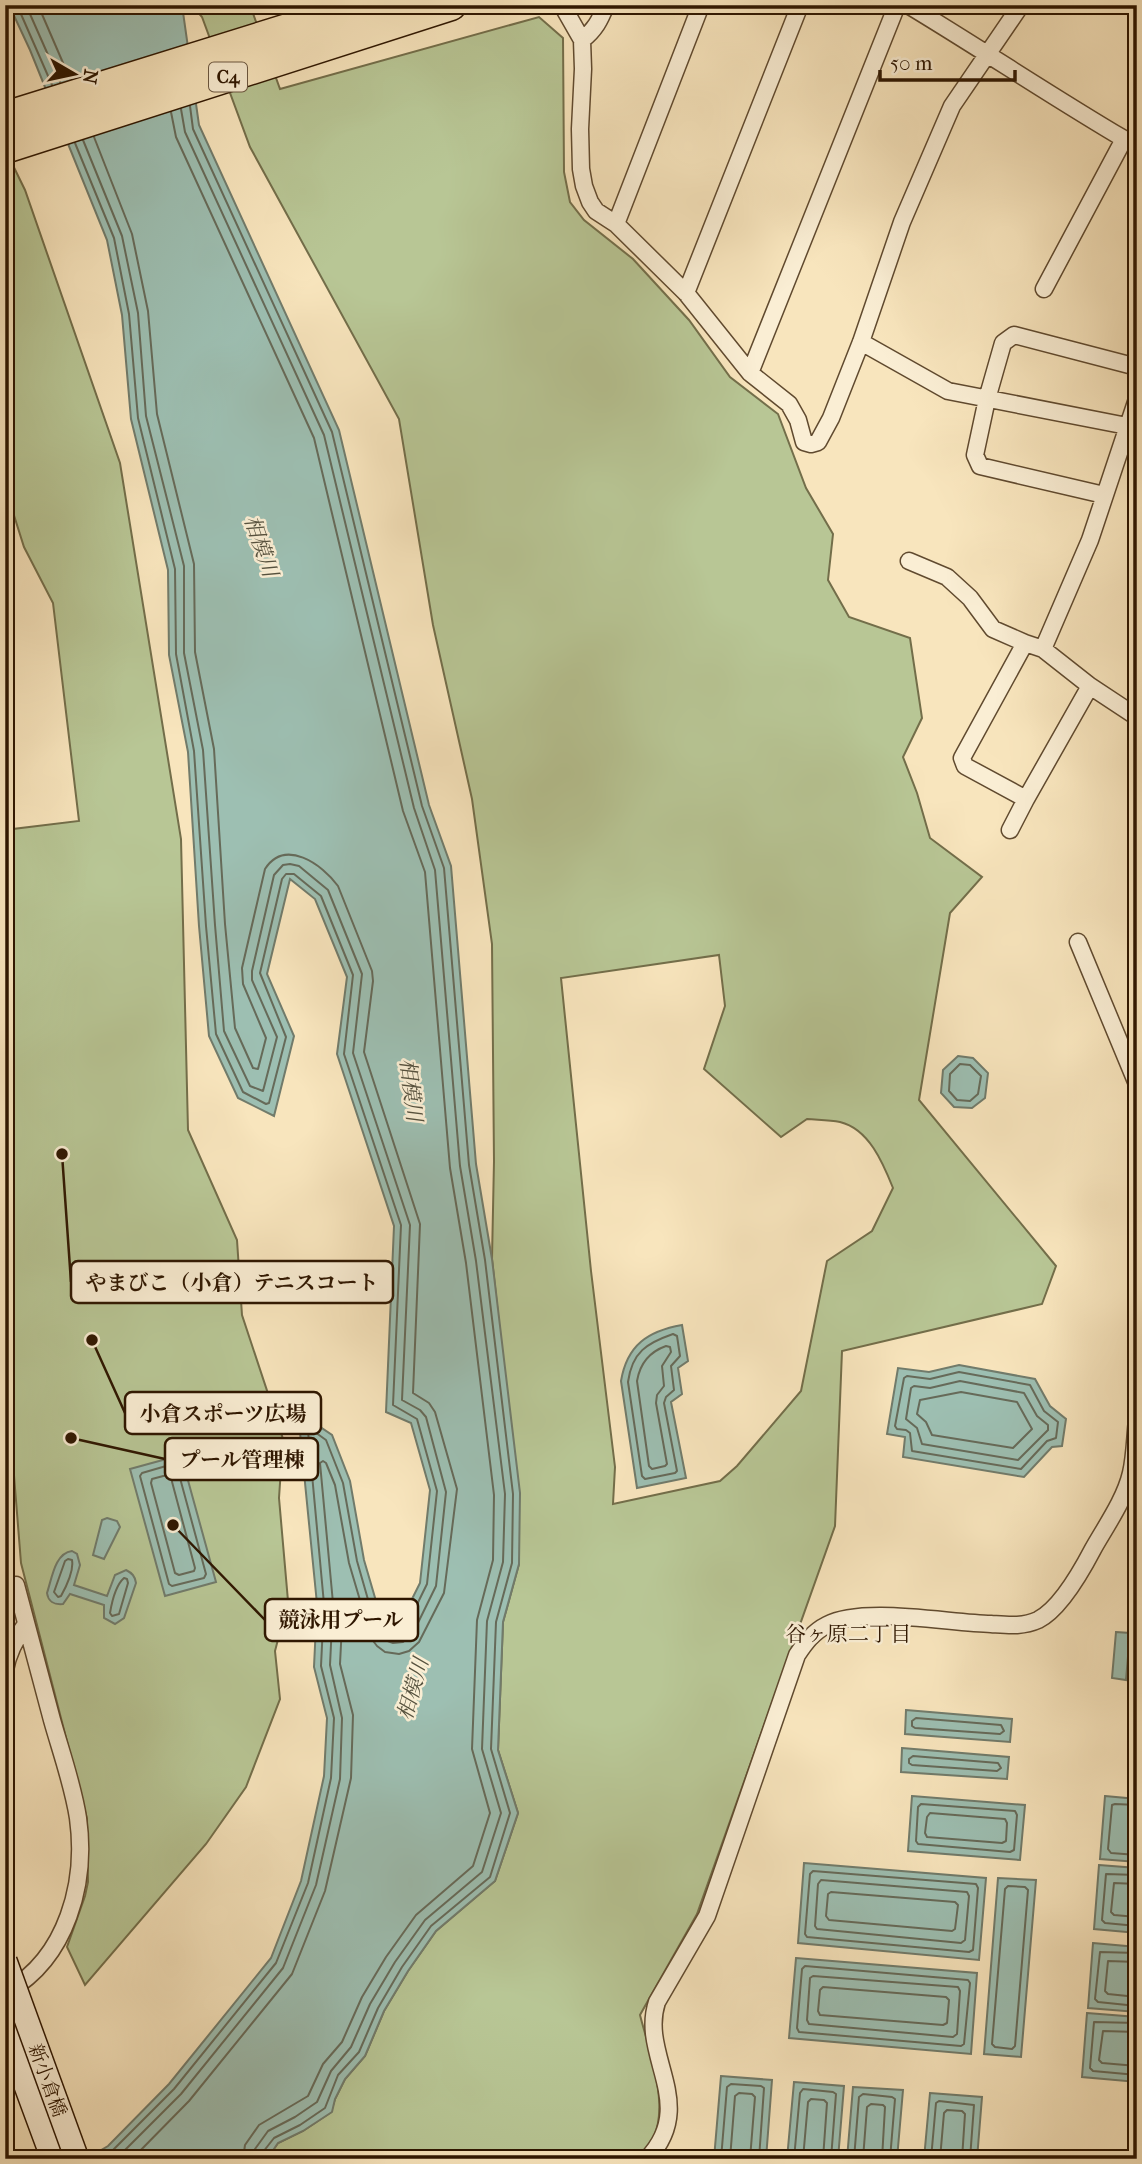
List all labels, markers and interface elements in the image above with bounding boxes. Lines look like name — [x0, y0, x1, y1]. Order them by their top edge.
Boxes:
north arrow — [38, 38, 108, 108]
scale bar — [880, 38, 1014, 82]
text: 50 m — [890, 51, 933, 75]
road number: C4 — [209, 62, 247, 92]
text: N — [78, 68, 102, 86]
water label: 相模川 — [239, 512, 283, 582]
water label: 相模川 — [395, 1057, 427, 1125]
callout: やまびこ（小倉）テニスコート — [71, 1261, 393, 1303]
text: やまびこ（小倉）テニスコート — [85, 1271, 379, 1295]
callout: 小倉スポーツ広場 — [125, 1392, 321, 1434]
text: 小倉スポーツ広場 — [139, 1402, 307, 1426]
callout: プール管理棟 — [165, 1438, 318, 1480]
text: プール管理棟 — [180, 1448, 304, 1472]
callout: 競泳用プール — [265, 1599, 418, 1641]
text: 競泳用プール — [279, 1608, 403, 1632]
district label: 谷ヶ原二丁目 — [785, 1622, 911, 1646]
water label: 相模川 — [393, 1653, 434, 1723]
street label: 新小倉橋 — [24, 2041, 70, 2120]

